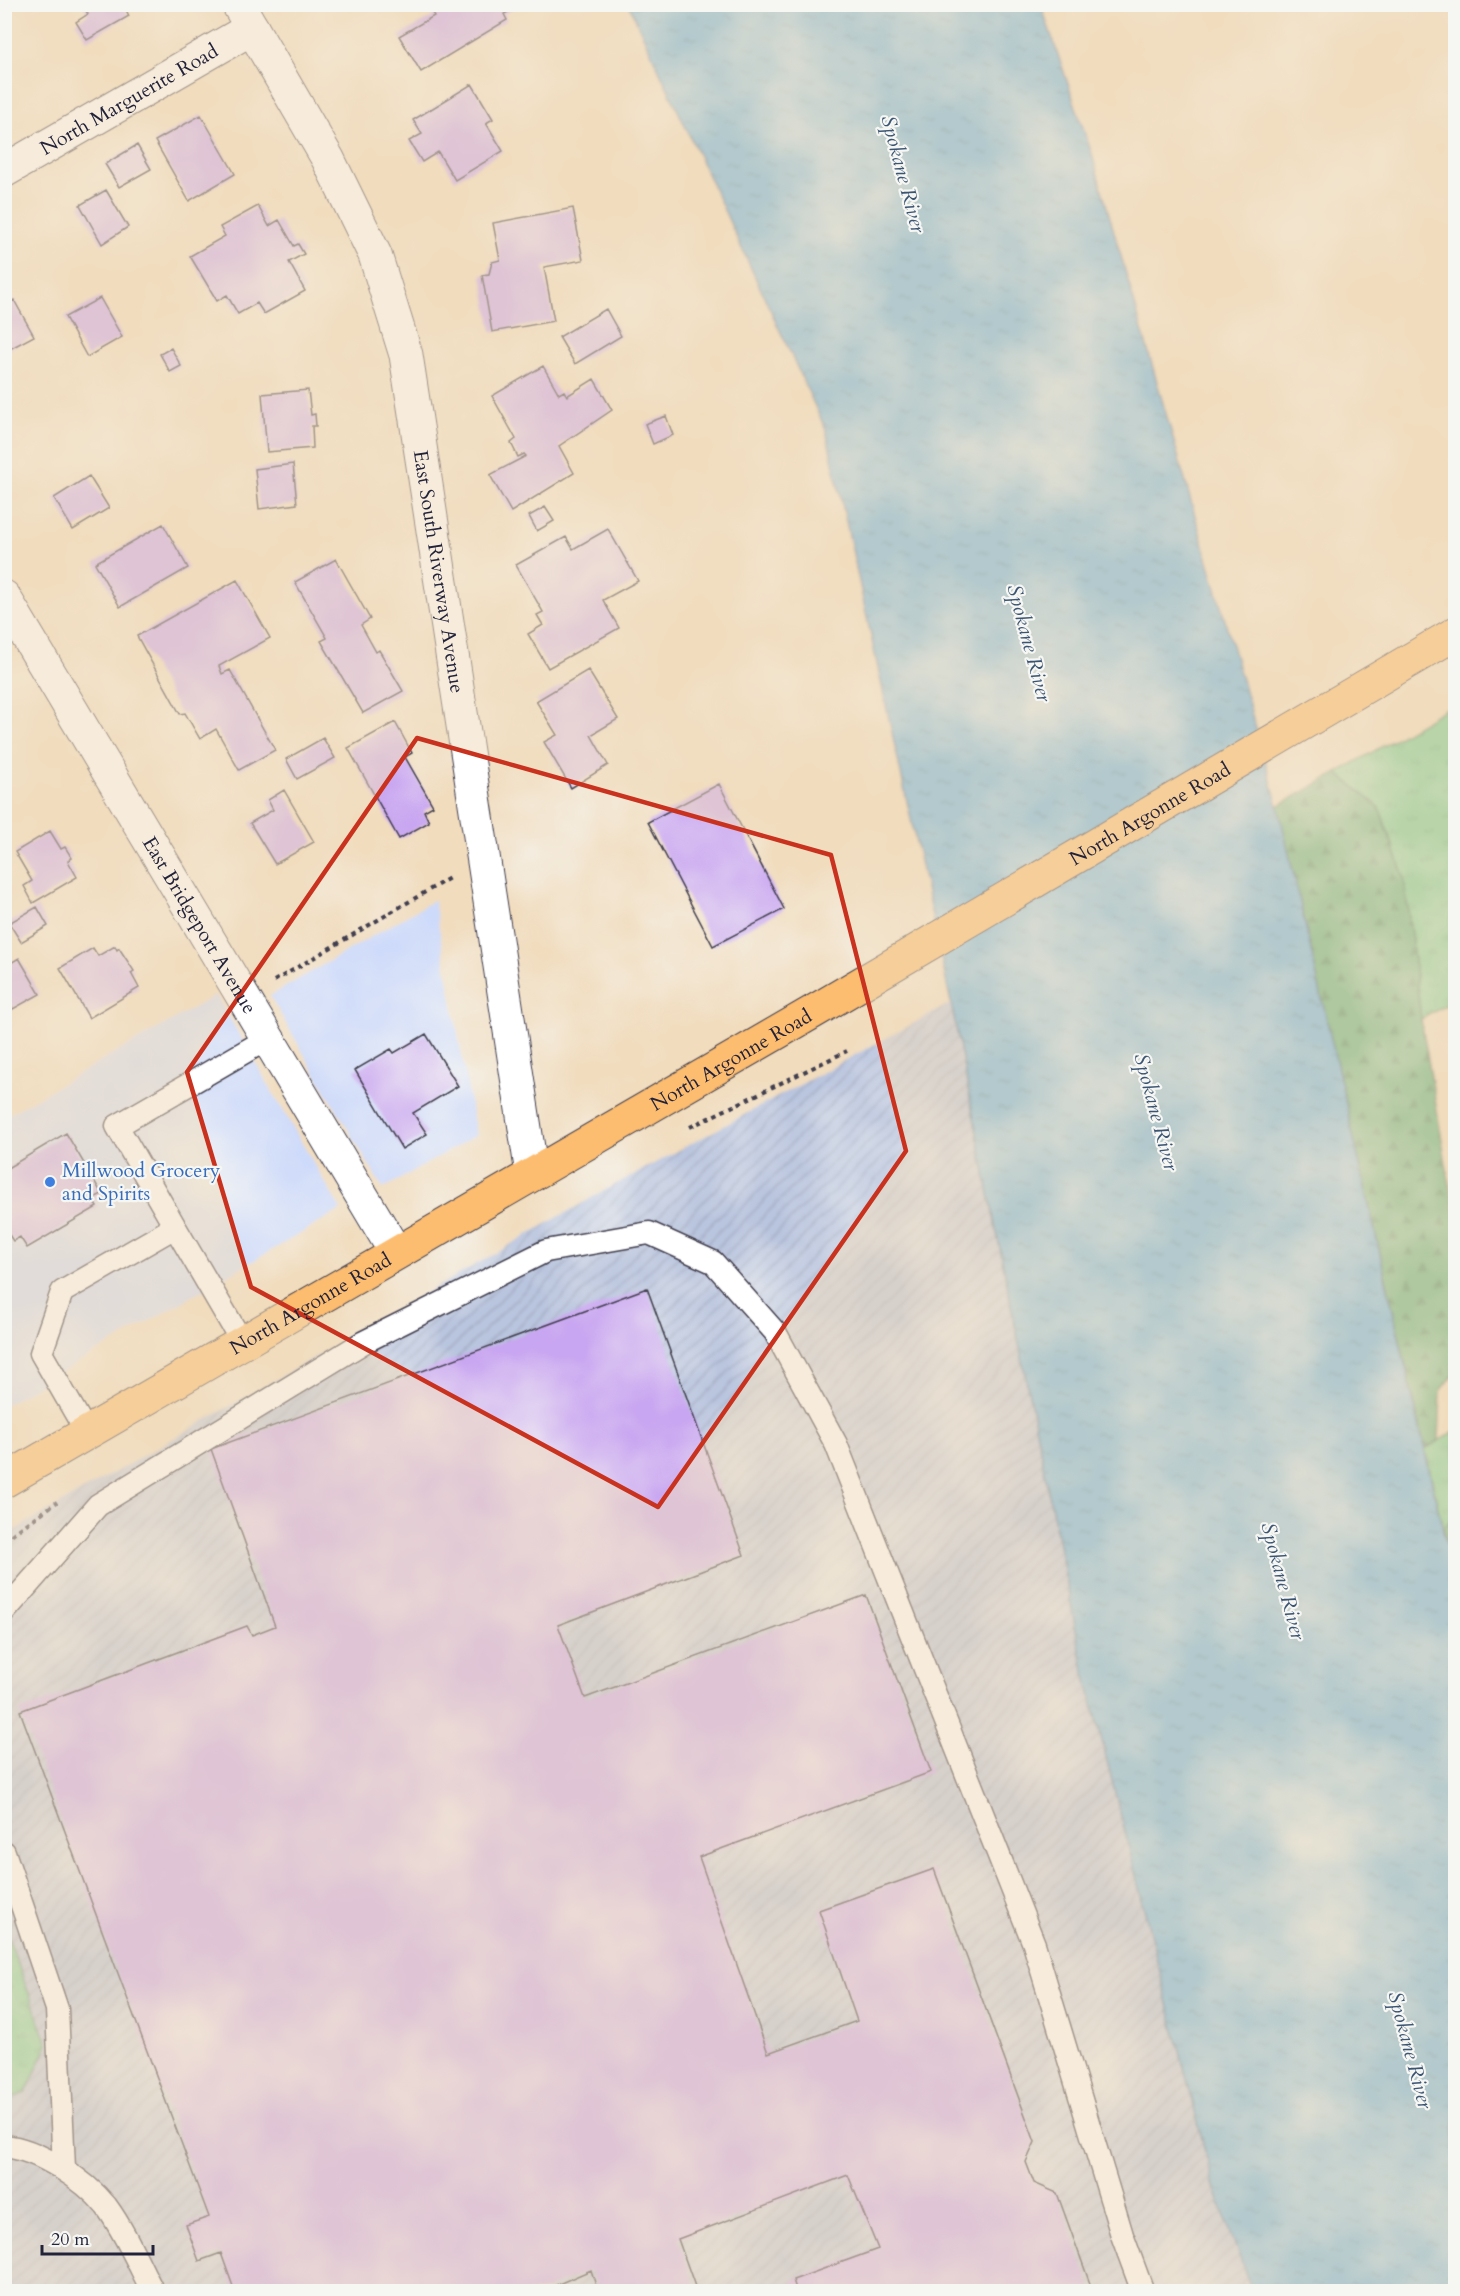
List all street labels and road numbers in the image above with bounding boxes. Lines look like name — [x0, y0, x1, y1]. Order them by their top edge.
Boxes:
street label: North Marguerite Road — [35, 37, 223, 161]
street label: East South Riverway Avenue — [407, 448, 471, 695]
street label: North Argonne Road — [1064, 755, 1236, 871]
street label: East Bridgeport Avenue — [136, 831, 263, 1019]
street label: North Argonne Road — [645, 1002, 817, 1117]
street label: North Argonne Road — [224, 1246, 396, 1361]

